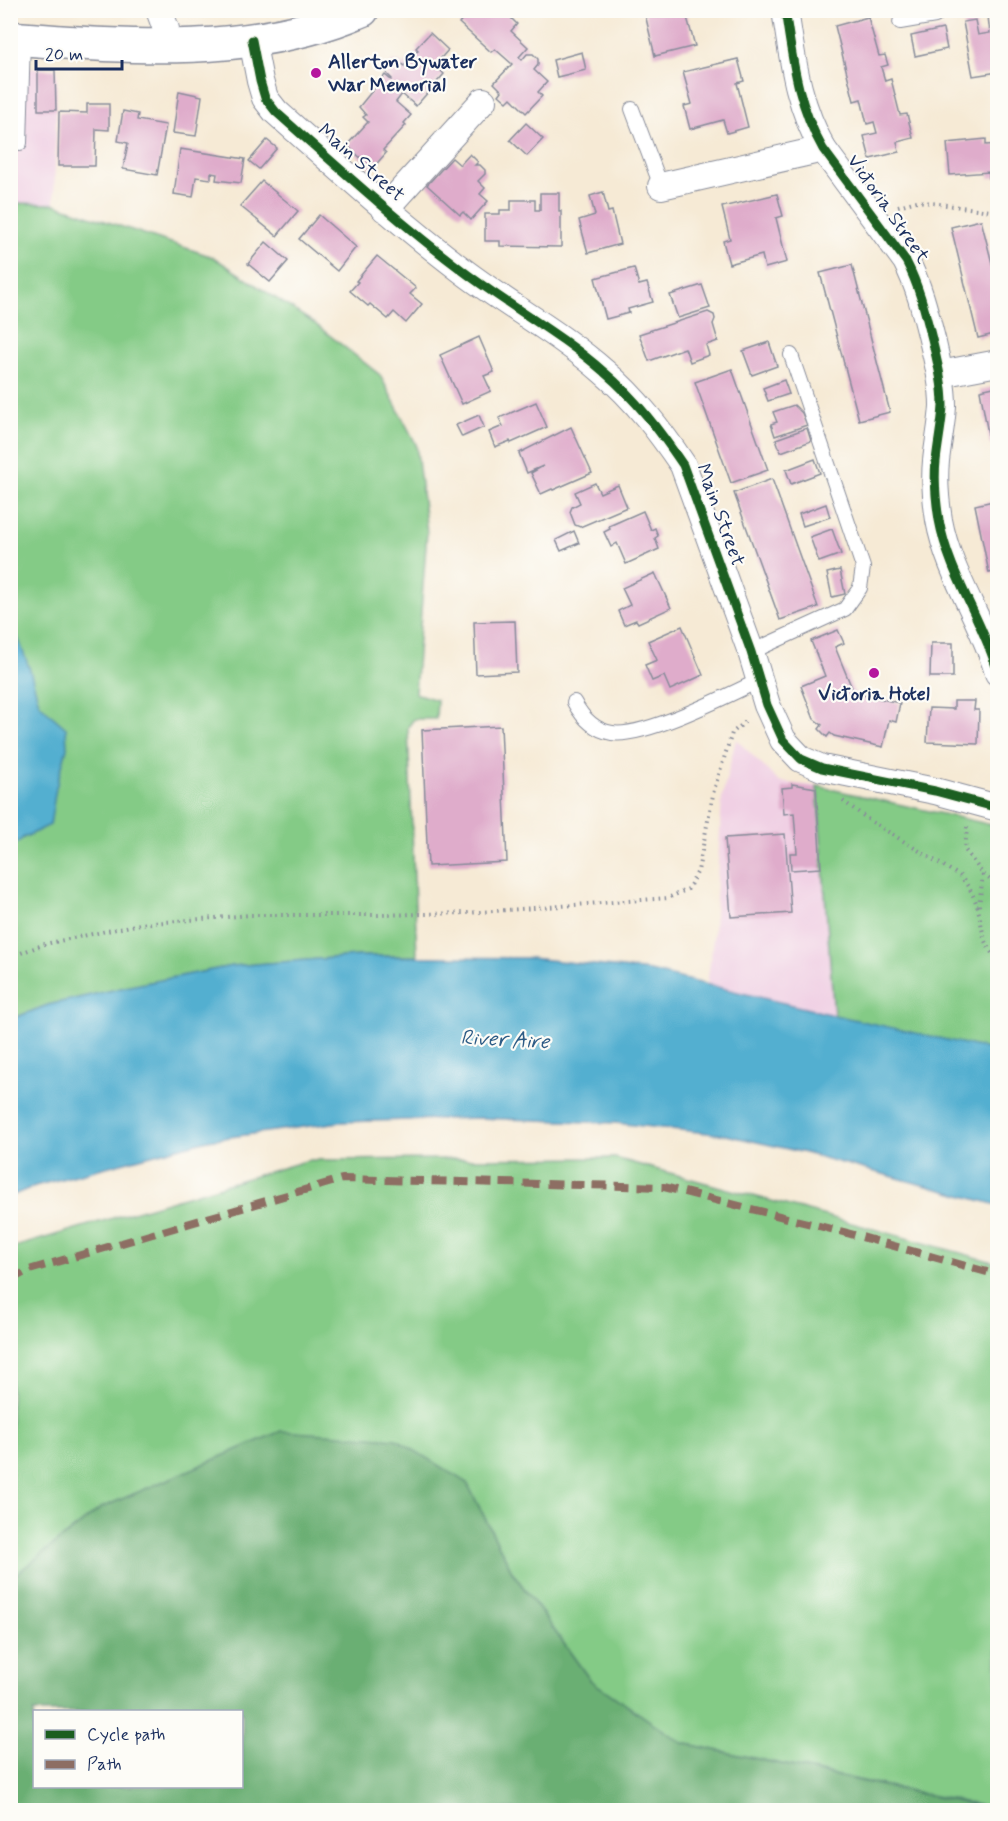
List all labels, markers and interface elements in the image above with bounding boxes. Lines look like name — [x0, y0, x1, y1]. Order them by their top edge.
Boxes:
scale bar — [36, 33, 122, 71]
text: 20 m — [45, 43, 83, 67]
place label: Allerton Bywater War Memorial — [327, 49, 478, 99]
marker: Allerton Bywater War Memorial — [309, 66, 323, 80]
street label: Main Street — [312, 118, 410, 208]
street label: Victoria Street — [840, 149, 936, 269]
street label: Main Street — [689, 460, 751, 570]
marker: Victoria Hotel — [867, 666, 881, 680]
place label: Victoria Hotel — [818, 681, 930, 708]
water label: River Aire — [460, 1024, 552, 1056]
legend — [33, 1710, 243, 1788]
text: Cycle path — [87, 1723, 165, 1747]
text: Path — [87, 1753, 122, 1777]

